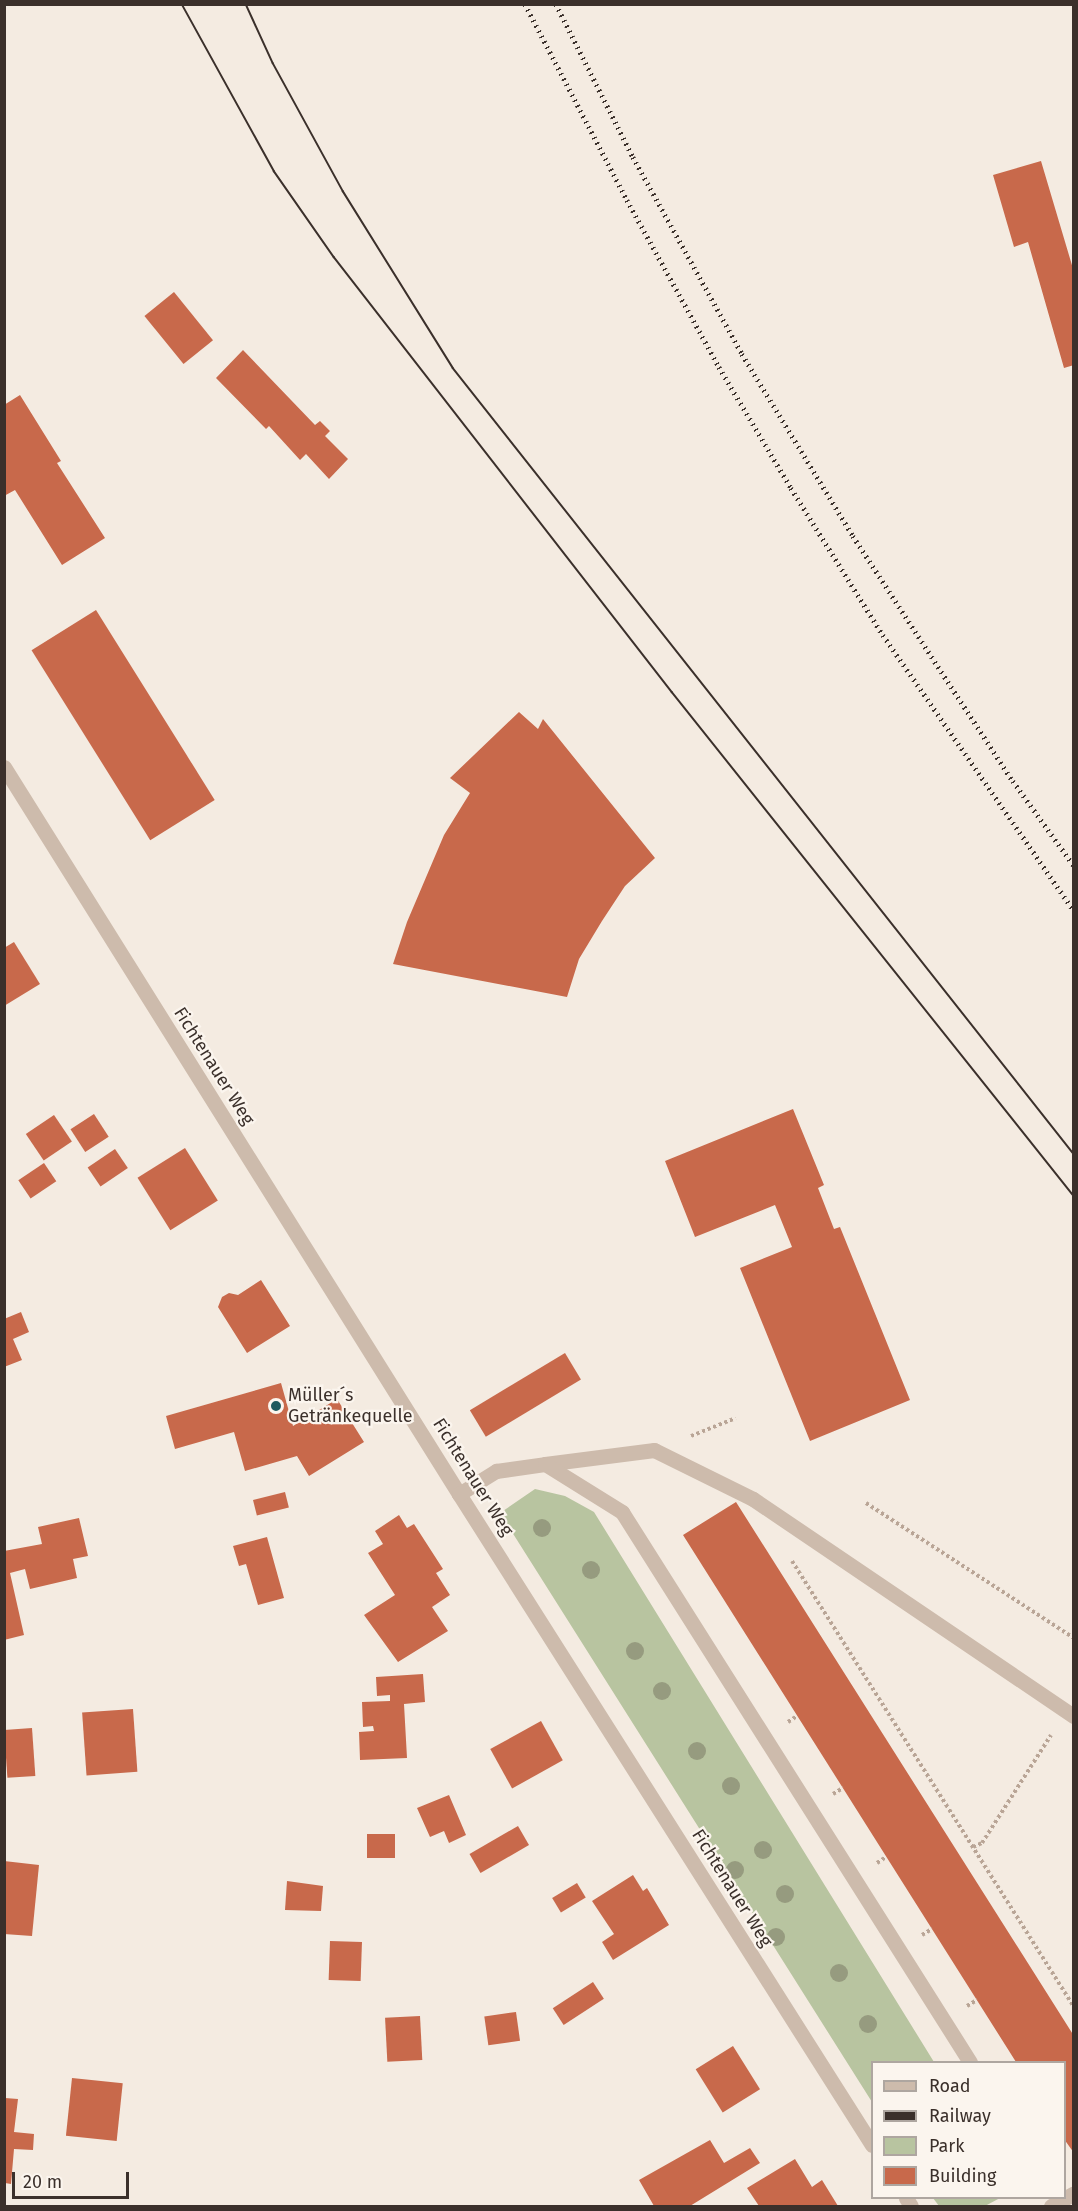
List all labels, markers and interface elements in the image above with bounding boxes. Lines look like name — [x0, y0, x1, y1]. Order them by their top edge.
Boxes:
street label: Fichtenauer Weg — [169, 1003, 259, 1129]
place label: Müller´s Getränkequelle — [288, 1385, 413, 1428]
marker: Müller´s Getränkequelle — [269, 1399, 283, 1413]
street label: Fichtenauer Weg — [428, 1414, 518, 1540]
street label: Fichtenauer Weg — [687, 1825, 777, 1951]
legend — [871, 2061, 1066, 2199]
text: Road — [929, 2075, 971, 2097]
text: Railway — [929, 2105, 991, 2127]
text: Park — [929, 2135, 964, 2157]
scale bar — [15, 2160, 132, 2198]
text: Building — [929, 2165, 996, 2187]
text: 20 m — [23, 2171, 62, 2193]

